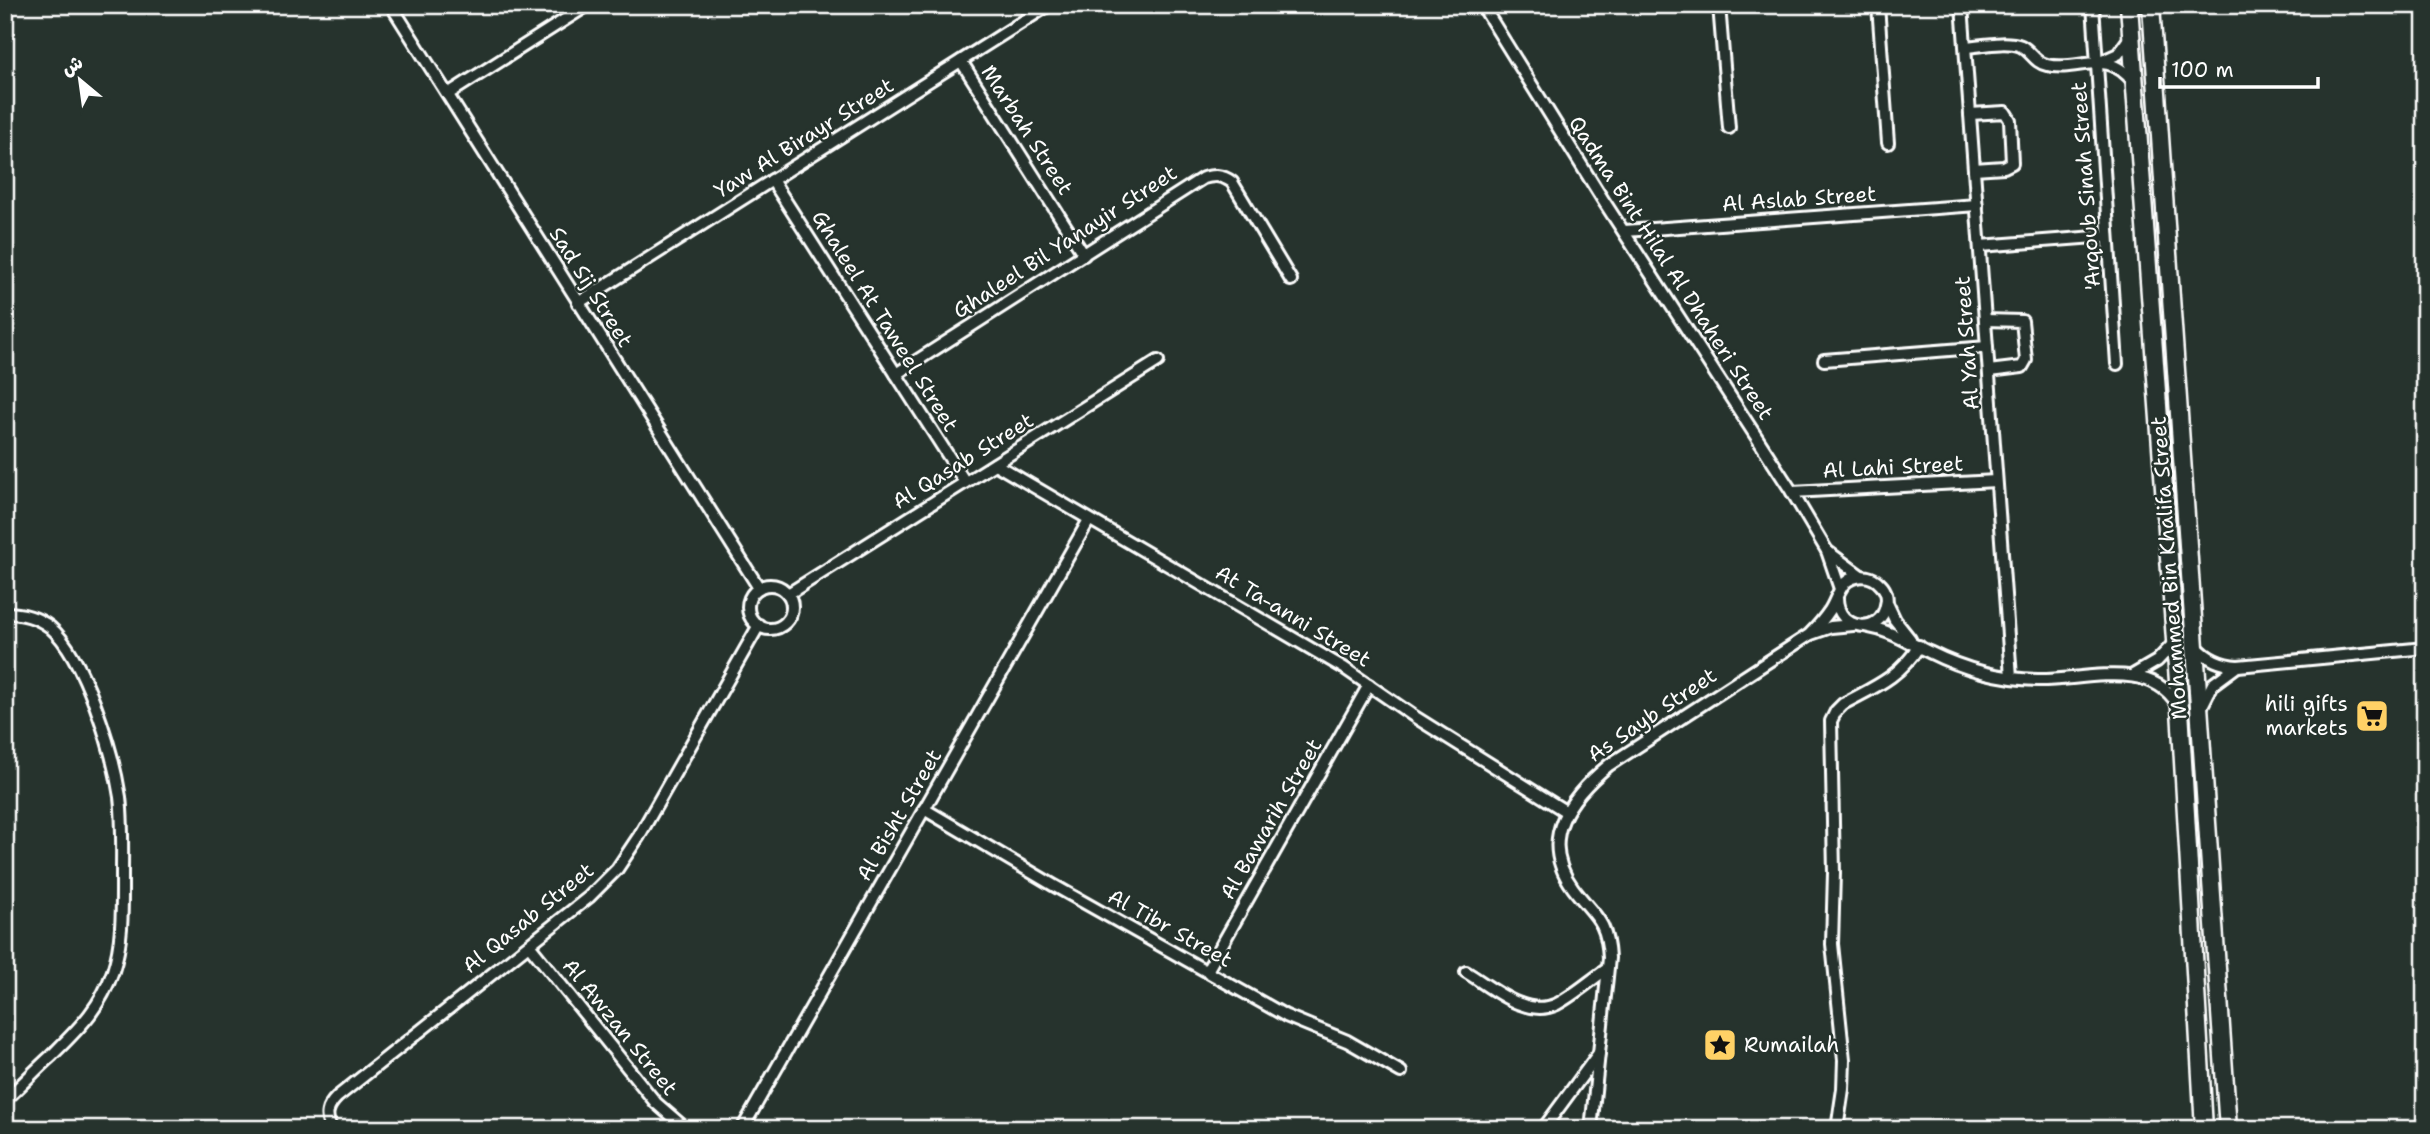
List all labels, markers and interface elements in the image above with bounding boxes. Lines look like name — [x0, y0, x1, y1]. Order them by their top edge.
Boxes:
north arrow — [46, 46, 116, 116]
scale bar — [2160, 46, 2318, 90]
text: ش — [57, 50, 87, 82]
text: 100 m — [2171, 56, 2234, 84]
street label: Marbah Street — [975, 60, 1079, 200]
street label: Yaw Al Birayr Street — [709, 71, 899, 205]
street label: 'Arqoub Sinah Street — [2065, 81, 2107, 291]
street label: Qadma Bint Hilal Al Dhaheri Street — [1562, 111, 1780, 425]
street label: Ghaleel Bil Yanayir Street — [948, 159, 1182, 325]
street label: Al Aslab Street — [1721, 180, 1877, 218]
street label: Ghaleel At Taweel Street — [805, 205, 965, 437]
street label: Sad Sij Street — [543, 222, 639, 352]
street label: Al Yah Street — [1948, 275, 1986, 411]
street label: Al Qasab Street — [887, 406, 1039, 516]
street label: Mohammed Bin Khalifa Street — [2144, 415, 2194, 721]
street label: Al Lahi Street — [1822, 449, 1964, 485]
street label: At Ta-anni Street — [1210, 558, 1376, 674]
street label: As Sayb Street — [1582, 661, 1722, 769]
place label: hili gifts markets — [2265, 690, 2348, 742]
supermarket icon: hili gifts markets — [2353, 697, 2391, 735]
street label: Al Bawarih Street — [1214, 734, 1328, 904]
street label: Al Bisht Street — [850, 744, 948, 886]
street label: Al Qasab Street — [457, 856, 599, 980]
street label: Al Tibr Street — [1103, 882, 1237, 974]
street label: Al Awzan Street — [556, 953, 684, 1101]
place icon: Rumailah — [1701, 1026, 1739, 1064]
place label: Rumailah — [1744, 1031, 1839, 1059]

